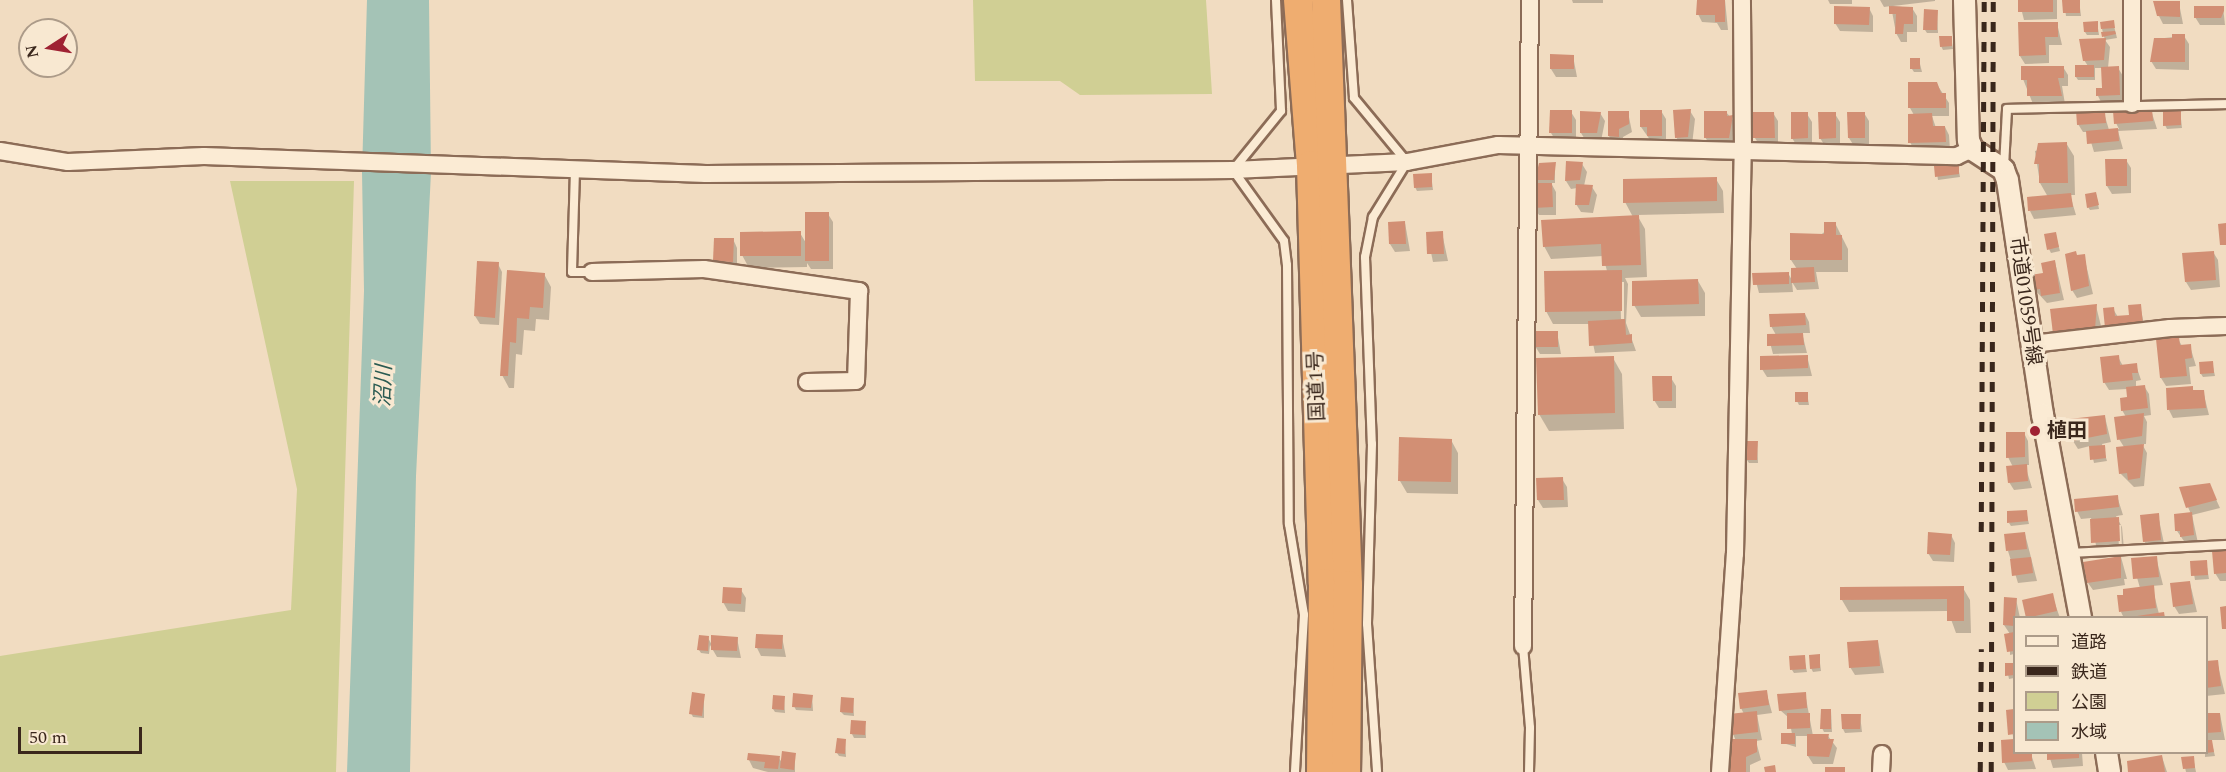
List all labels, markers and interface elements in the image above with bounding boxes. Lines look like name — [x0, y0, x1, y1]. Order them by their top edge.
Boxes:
north arrow — [18, 18, 78, 78]
text: N — [19, 42, 45, 60]
street label: 市道01059号線 — [2004, 235, 2046, 367]
street label: 国道1号 — [1304, 351, 1330, 421]
water label: 沼川 — [371, 365, 397, 407]
place label: 植田 — [2047, 419, 2087, 443]
marker: 植田 — [2028, 424, 2042, 438]
legend — [2013, 616, 2208, 754]
text: 道路 — [2071, 629, 2107, 656]
text: 鉄道 — [2071, 659, 2107, 686]
text: 公園 — [2071, 689, 2107, 716]
scale bar — [21, 715, 146, 753]
text: 水域 — [2071, 719, 2107, 746]
text: 50 m — [29, 724, 67, 751]

